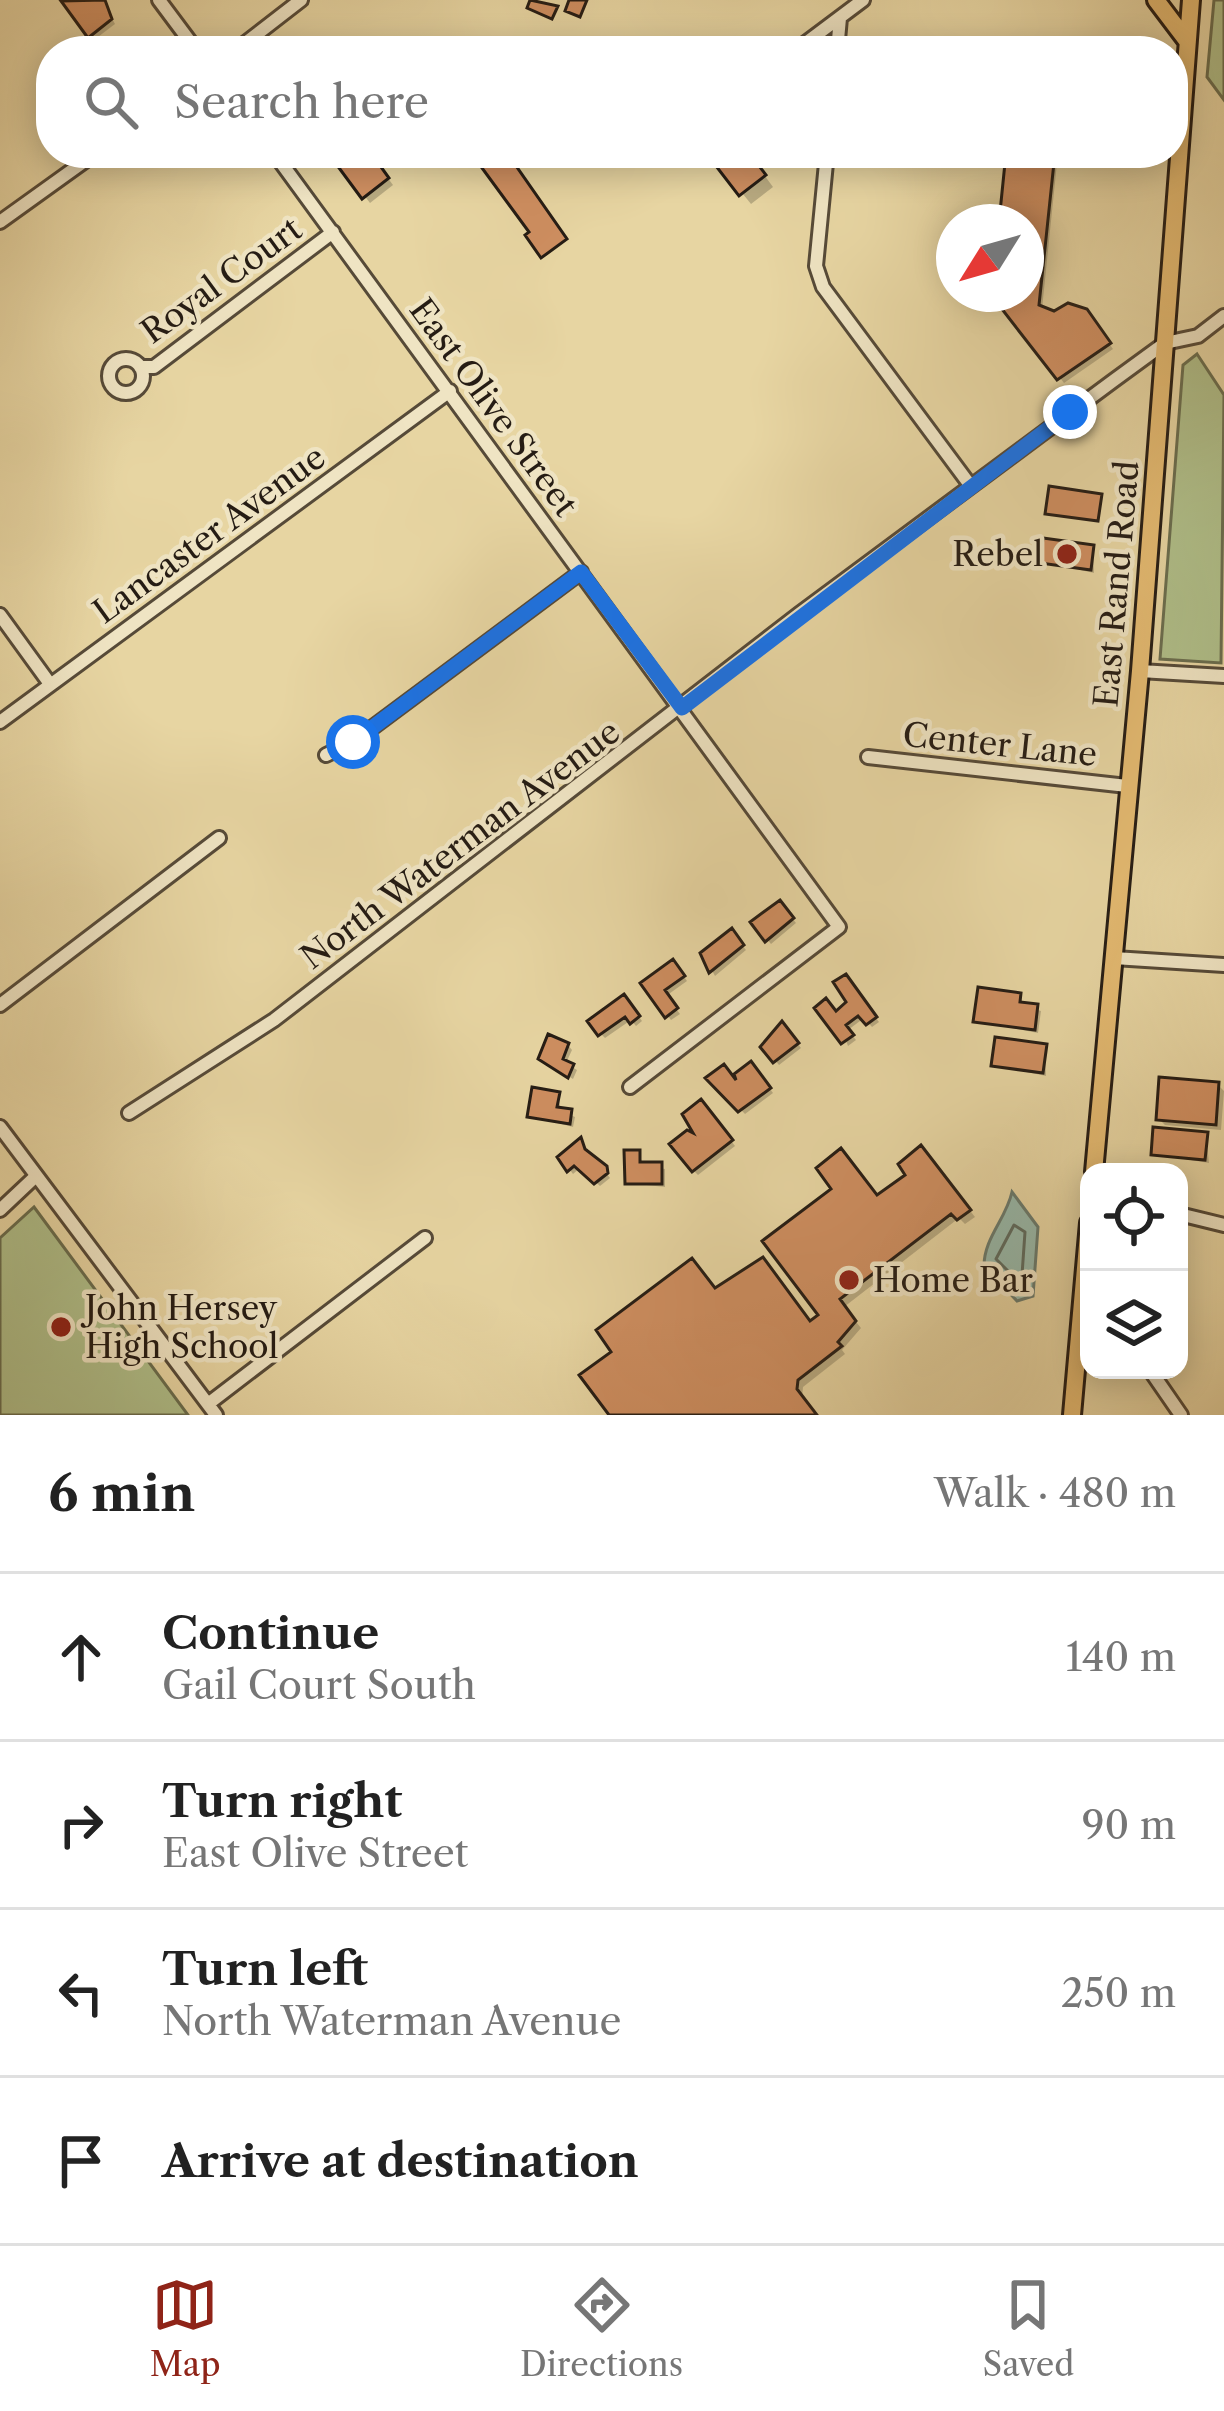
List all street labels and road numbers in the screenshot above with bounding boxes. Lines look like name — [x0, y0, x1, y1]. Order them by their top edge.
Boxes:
street label: Royal Court — [133, 208, 310, 352]
street label: East Olive Street — [401, 290, 587, 524]
street label: Lancaster Avenue — [85, 436, 333, 632]
street label: East Rand Road — [1085, 459, 1148, 709]
street label: North Waterman Avenue — [293, 711, 628, 978]
street label: Center Lane — [901, 714, 1099, 775]

